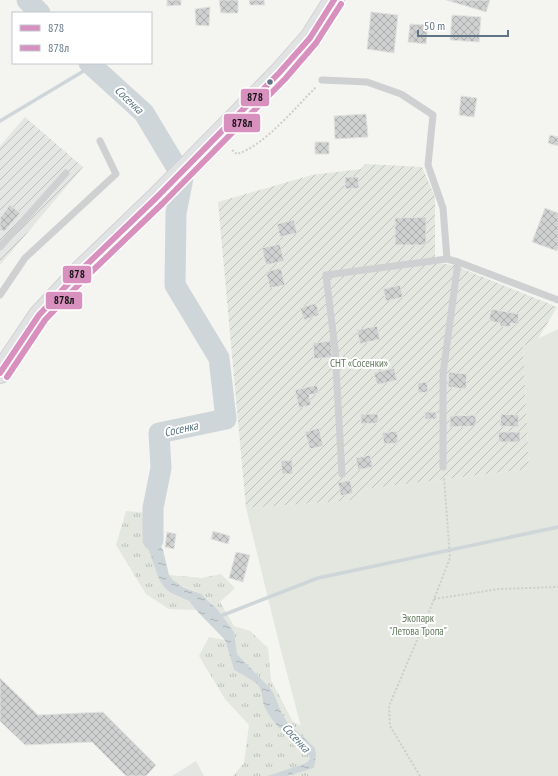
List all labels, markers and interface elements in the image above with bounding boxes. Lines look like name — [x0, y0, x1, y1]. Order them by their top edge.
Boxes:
legend — [12, 12, 152, 64]
scale bar — [418, 12, 508, 38]
text: 50 m — [424, 18, 445, 33]
text: 878 — [48, 20, 64, 35]
text: 878л — [48, 40, 69, 55]
unlabelled marker — [265, 77, 275, 87]
water label: Сосенка — [112, 82, 148, 118]
line badge: 878 — [240, 88, 270, 107]
text: 878 — [247, 90, 263, 104]
line badge: 878л — [223, 113, 261, 133]
text: 878л — [232, 116, 253, 130]
line badge: 878 — [62, 265, 92, 284]
text: 878 — [69, 267, 85, 281]
line badge: 878л — [45, 291, 83, 310]
text: 878л — [54, 293, 75, 307]
park label: СНТ «Сосенки» — [330, 356, 388, 370]
water label: Сосенка — [163, 417, 200, 440]
park label: Экопарк "Летова Тропа" — [389, 611, 447, 638]
water label: Сосенка — [279, 720, 314, 756]

